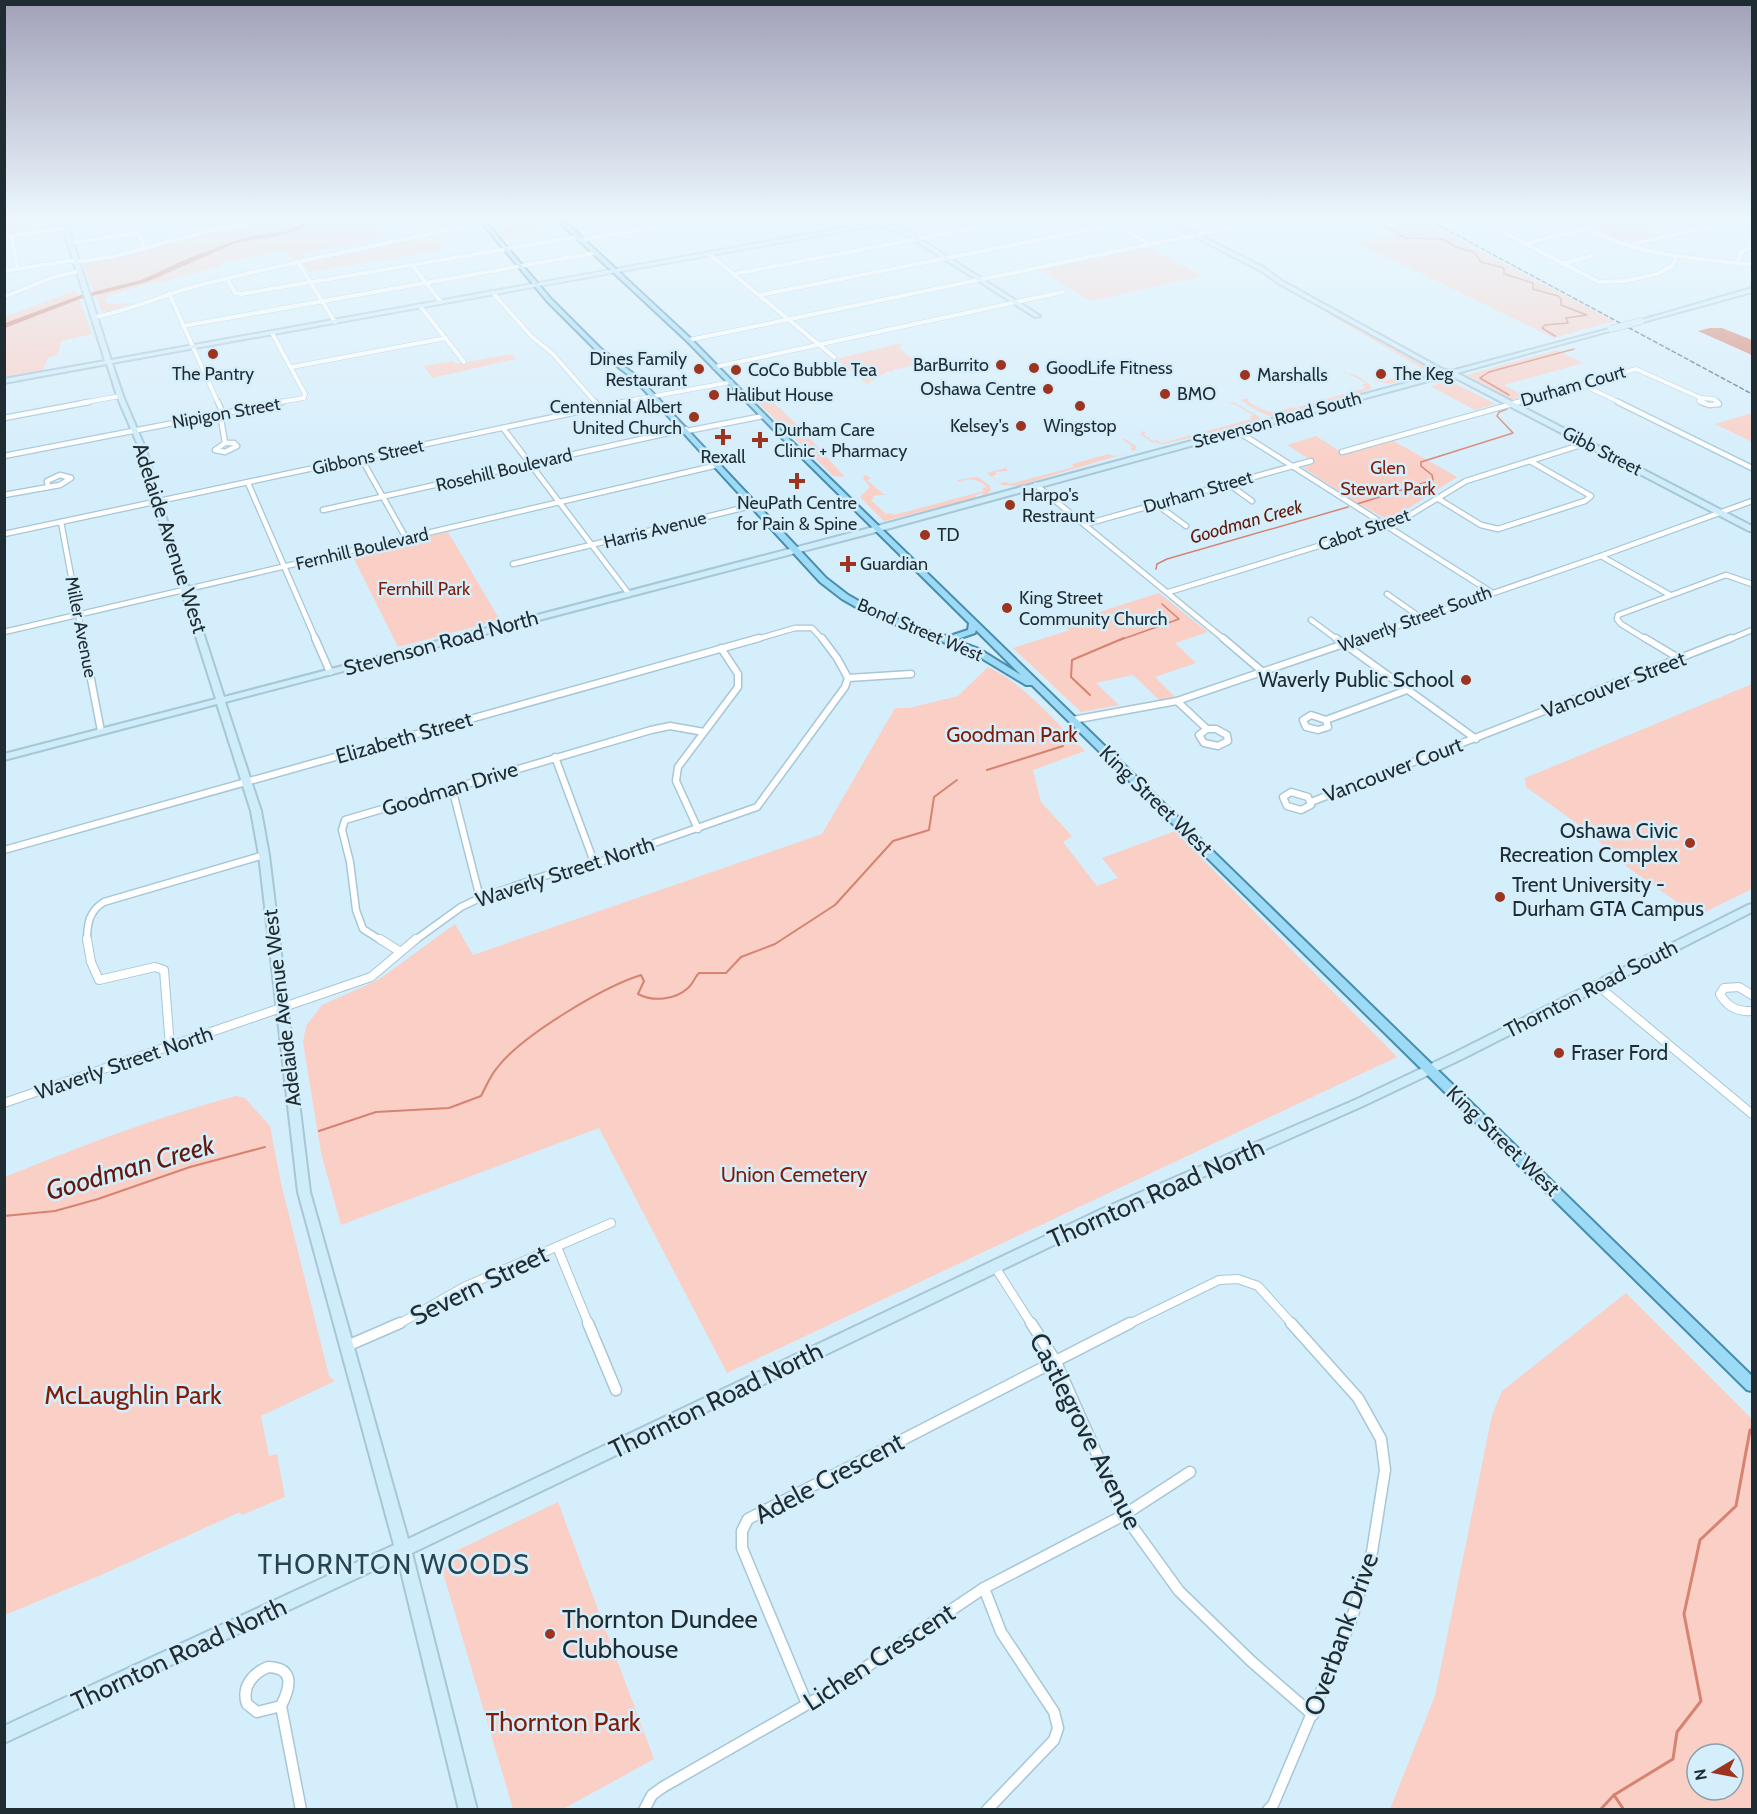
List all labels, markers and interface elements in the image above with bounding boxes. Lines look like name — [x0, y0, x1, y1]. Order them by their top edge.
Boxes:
marker: The Pantry — [206, 347, 220, 361]
place label: Dines Family Restaurant — [590, 348, 687, 391]
place label: BarBurrito — [913, 354, 989, 376]
place label: GoodLife Fitness — [1046, 357, 1173, 379]
marker: BarBurrito — [994, 358, 1008, 372]
place label: CoCo Bubble Tea — [748, 359, 877, 381]
marker: GoodLife Fitness — [1027, 361, 1041, 375]
street label: Durham Court — [1518, 361, 1628, 411]
marker: Dines Family Restaurant — [692, 362, 706, 376]
place label: The Pantry — [172, 363, 254, 385]
marker: CoCo Bubble Tea — [729, 363, 743, 377]
place label: The Keg — [1393, 363, 1454, 385]
place label: Marshalls — [1257, 364, 1328, 386]
marker: The Keg — [1374, 367, 1388, 381]
marker: Marshalls — [1238, 368, 1252, 382]
place label: Oshawa Centre — [920, 378, 1036, 400]
marker: Oshawa Centre — [1041, 382, 1055, 396]
place label: BMO — [1177, 383, 1216, 405]
place label: Halibut House — [726, 384, 833, 406]
marker: BMO — [1158, 387, 1172, 401]
street label: Stevenson Road South — [1190, 387, 1364, 453]
marker: Halibut House — [707, 388, 721, 402]
street label: Nipigon Street — [170, 393, 282, 433]
place label: Centennial Albert United Church — [550, 396, 682, 439]
marker: Wingstop — [1073, 399, 1087, 413]
marker: Centennial Albert United Church — [687, 410, 701, 424]
place label: Kelsey's — [950, 415, 1009, 437]
place label: Wingstop — [1043, 415, 1117, 437]
place label: Durham Care Clinic + Pharmacy — [774, 419, 907, 462]
marker: Kelsey's — [1014, 419, 1028, 433]
street label: Gibb Street — [1559, 422, 1645, 480]
marker: Rexall — [716, 430, 730, 444]
marker: Durham Care Clinic + Pharmacy — [751, 431, 769, 449]
street label: Gibbons Street — [310, 434, 426, 480]
street label: Adelaide Avenue West — [128, 440, 213, 636]
street label: Rosehill Boulevard — [434, 444, 574, 496]
place label: Rexall — [700, 446, 746, 468]
park label: Glen Stewart Park — [1340, 457, 1437, 500]
street label: Durham Street — [1141, 466, 1255, 518]
marker: NeuPath Centre for Pain & Spine — [788, 472, 806, 490]
place label: Harpo's Restraunt — [1022, 484, 1095, 527]
place label: NeuPath Centre for Pain & Spine — [737, 492, 857, 535]
water label: Goodman Creek — [1187, 495, 1306, 549]
marker: Harpo's Restraunt — [1003, 498, 1017, 512]
street label: Cabot Street — [1315, 504, 1413, 556]
street label: Harris Avenue — [601, 507, 709, 553]
street label: Fernhill Boulevard — [293, 523, 431, 575]
place label: TD — [937, 524, 960, 546]
marker: TD — [918, 528, 932, 542]
place label: Guardian — [860, 553, 928, 575]
marker: Guardian — [841, 557, 855, 571]
street label: Miller Avenue — [60, 574, 102, 680]
park label: Fernhill Park — [378, 578, 471, 600]
street label: Waverly Street South — [1335, 581, 1495, 657]
place label: King Street Community Church — [1019, 587, 1167, 630]
street label: Bond Street West — [854, 594, 986, 666]
marker: King Street Community Church — [1000, 601, 1014, 615]
street label: Stevenson Road North — [341, 605, 541, 681]
street label: Vancouver Street — [1538, 646, 1689, 723]
place label: Waverly Public School — [1258, 667, 1454, 692]
marker: Waverly Public School — [1459, 673, 1473, 687]
street label: Elizabeth Street — [333, 706, 475, 769]
park label: Goodman Park — [946, 722, 1078, 747]
street label: Vancouver Court — [1320, 732, 1466, 808]
street label: King Street West — [1094, 740, 1218, 861]
street label: Goodman Drive — [379, 756, 521, 821]
place label: Oshawa Civic Recreation Complex — [1499, 818, 1678, 867]
street label: Waverly Street North — [472, 831, 657, 912]
marker: Oshawa Civic Recreation Complex — [1683, 836, 1697, 850]
place label: Trent University - Durham GTA Campus — [1512, 872, 1704, 921]
marker: Trent University - Durham GTA Campus — [1493, 890, 1507, 904]
street label: Adelaide Avenue West — [257, 908, 306, 1108]
street label: Thornton Road South — [1500, 934, 1681, 1043]
street label: Waverly Street North — [32, 1020, 216, 1105]
place label: Fraser Ford — [1571, 1040, 1668, 1065]
marker: Fraser Ford — [1552, 1046, 1566, 1060]
street label: King Street West — [1441, 1080, 1565, 1201]
water label: Goodman Creek — [42, 1127, 219, 1207]
street label: Thornton Road North — [1043, 1131, 1269, 1255]
park label: Union Cemetery — [721, 1162, 868, 1187]
street label: Severn Street — [405, 1238, 553, 1332]
street label: Castlegrove Avenue — [1023, 1327, 1149, 1535]
street label: Thornton Road North — [604, 1334, 828, 1466]
park label: McLaughlin Park — [44, 1379, 222, 1411]
street label: Adele Crescent — [749, 1425, 909, 1531]
district label: THORNTON WOODS — [258, 1548, 530, 1581]
street label: Overbank Drive — [1297, 1548, 1385, 1720]
street label: Thornton Road North — [66, 1590, 292, 1718]
street label: Lichen Crescent — [797, 1596, 961, 1718]
place label: Thornton Dundee Clubhouse — [562, 1603, 758, 1665]
marker: Thornton Dundee Clubhouse — [543, 1627, 557, 1641]
park label: Thornton Park — [486, 1706, 641, 1738]
north arrow — [1685, 1742, 1745, 1802]
text: N — [1690, 1767, 1711, 1782]

